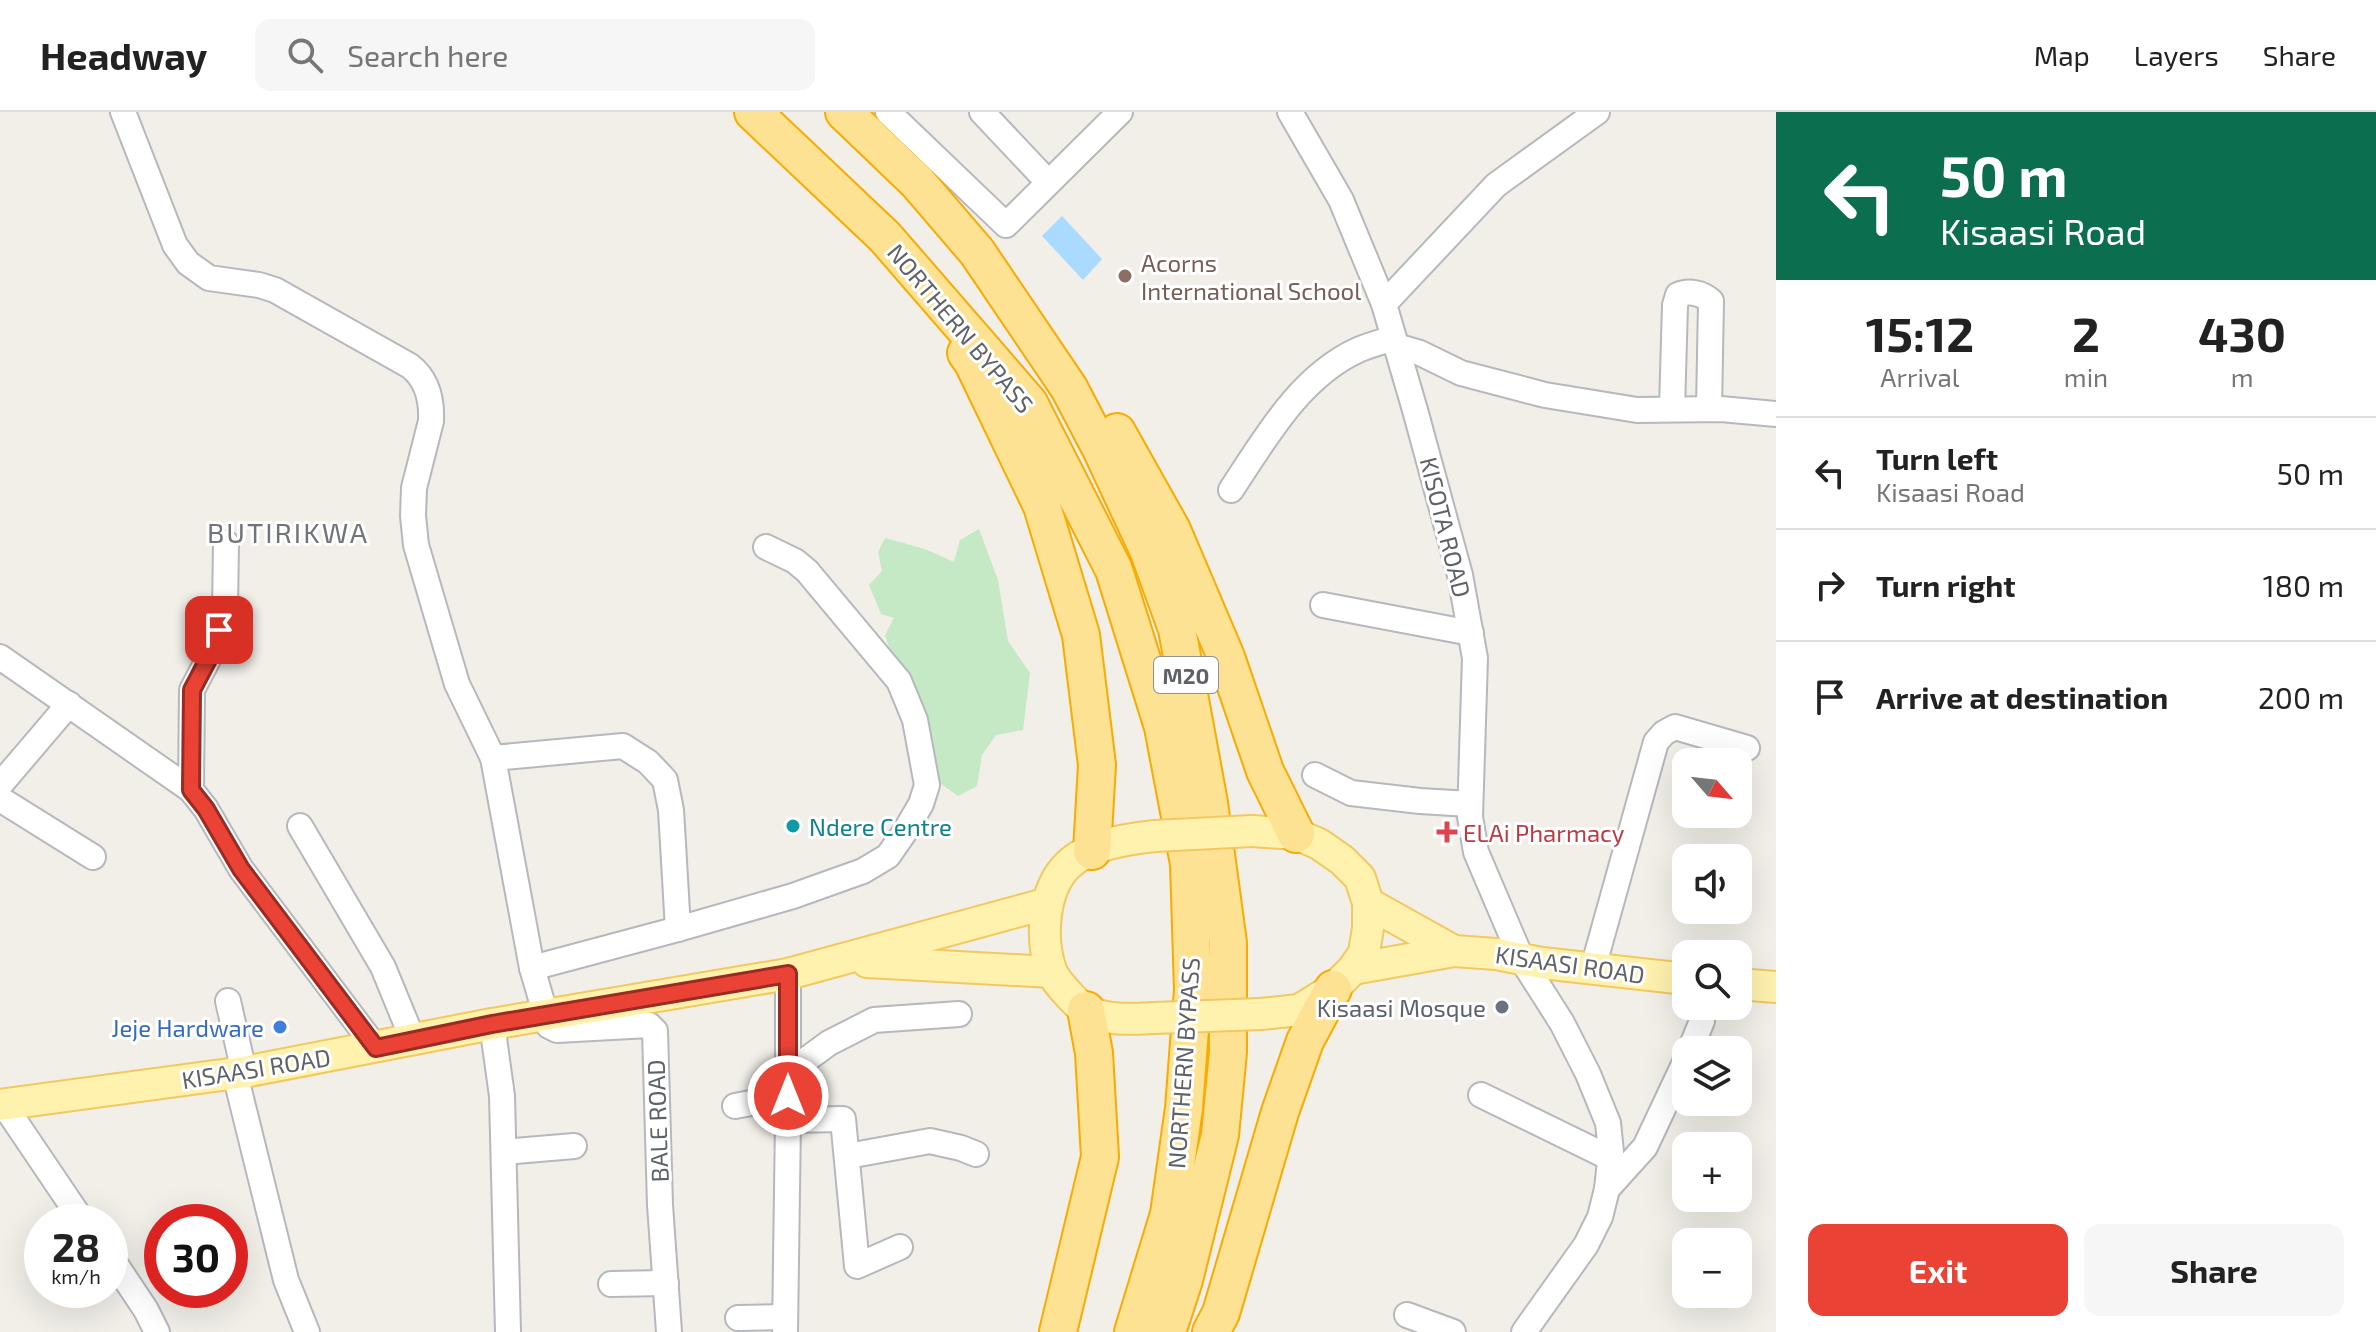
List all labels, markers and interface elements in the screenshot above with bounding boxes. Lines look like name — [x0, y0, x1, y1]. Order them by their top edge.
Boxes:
search box — [255, 19, 815, 91]
text: Headway — [40, 32, 207, 78]
icon: search — [283, 33, 327, 77]
text: Search here — [347, 37, 508, 73]
text: Map — [2034, 38, 2090, 72]
text: Layers — [2134, 38, 2219, 72]
text: Share — [2263, 38, 2336, 72]
text: 50 m — [1940, 141, 2068, 208]
icon: left — [1808, 144, 1912, 248]
text: Kisaasi Road — [1940, 209, 2146, 252]
street label: NORTHERN BYPASS — [882, 238, 1040, 418]
place label: Acorns International School — [1141, 248, 1361, 305]
marker: Acorns International School — [1116, 267, 1134, 285]
text: 15:12 — [1866, 304, 1974, 362]
text: 2 — [2072, 304, 2100, 362]
text: 430 — [2198, 304, 2286, 362]
text: Arrival — [1880, 361, 1959, 392]
text: min — [2064, 361, 2108, 392]
text: m — [2231, 361, 2253, 392]
text: Turn left — [1876, 440, 1998, 476]
icon: left — [1808, 451, 1852, 495]
street label: KISOTA ROAD — [1415, 454, 1477, 600]
text: 50 m — [2277, 455, 2344, 491]
text: Kisaasi Road — [1876, 476, 2025, 507]
district label: BUTIRIKWA — [207, 515, 369, 549]
icon: right — [1808, 563, 1852, 607]
text: Turn right — [1876, 567, 2016, 603]
text: 180 m — [2263, 567, 2344, 603]
pin — [185, 596, 253, 664]
icon: arrive — [197, 608, 241, 652]
road number: M20 — [1154, 657, 1218, 693]
icon: arrive — [1808, 675, 1852, 719]
text: Arrive at destination — [1876, 679, 2168, 715]
text: 200 m — [2258, 679, 2344, 715]
north arrow — [1672, 748, 1752, 828]
map controls — [1672, 748, 1752, 1308]
place label: Ndere Centre — [809, 812, 952, 841]
marker: Ndere Centre — [784, 817, 802, 835]
place label: ELAi Pharmacy — [1463, 818, 1625, 847]
marker: ELAi Pharmacy — [1438, 823, 1456, 841]
button: sound — [1672, 844, 1752, 924]
street label: KISAASI ROAD — [1493, 939, 1647, 989]
button: search — [1672, 940, 1752, 1020]
street label: NORTHERN BYPASS — [1161, 956, 1205, 1170]
place label: Kisaasi Mosque — [1317, 993, 1486, 1022]
marker: Kisaasi Mosque — [1493, 998, 1511, 1016]
place label: Jeje Hardware — [111, 1013, 264, 1042]
marker: Jeje Hardware — [271, 1018, 289, 1036]
button: layers — [1672, 1036, 1752, 1116]
street label: KISAASI ROAD — [179, 1042, 333, 1094]
position arrow — [746, 1054, 830, 1138]
street label: BALE ROAD — [640, 1059, 674, 1183]
button: + — [1672, 1132, 1752, 1212]
speed limit sign: 30 — [144, 1204, 248, 1308]
text: 28 — [52, 1222, 100, 1270]
button: Exit — [1808, 1224, 2068, 1316]
button: Share — [2084, 1224, 2344, 1316]
button: − — [1672, 1228, 1752, 1308]
text: km/h — [51, 1264, 101, 1288]

